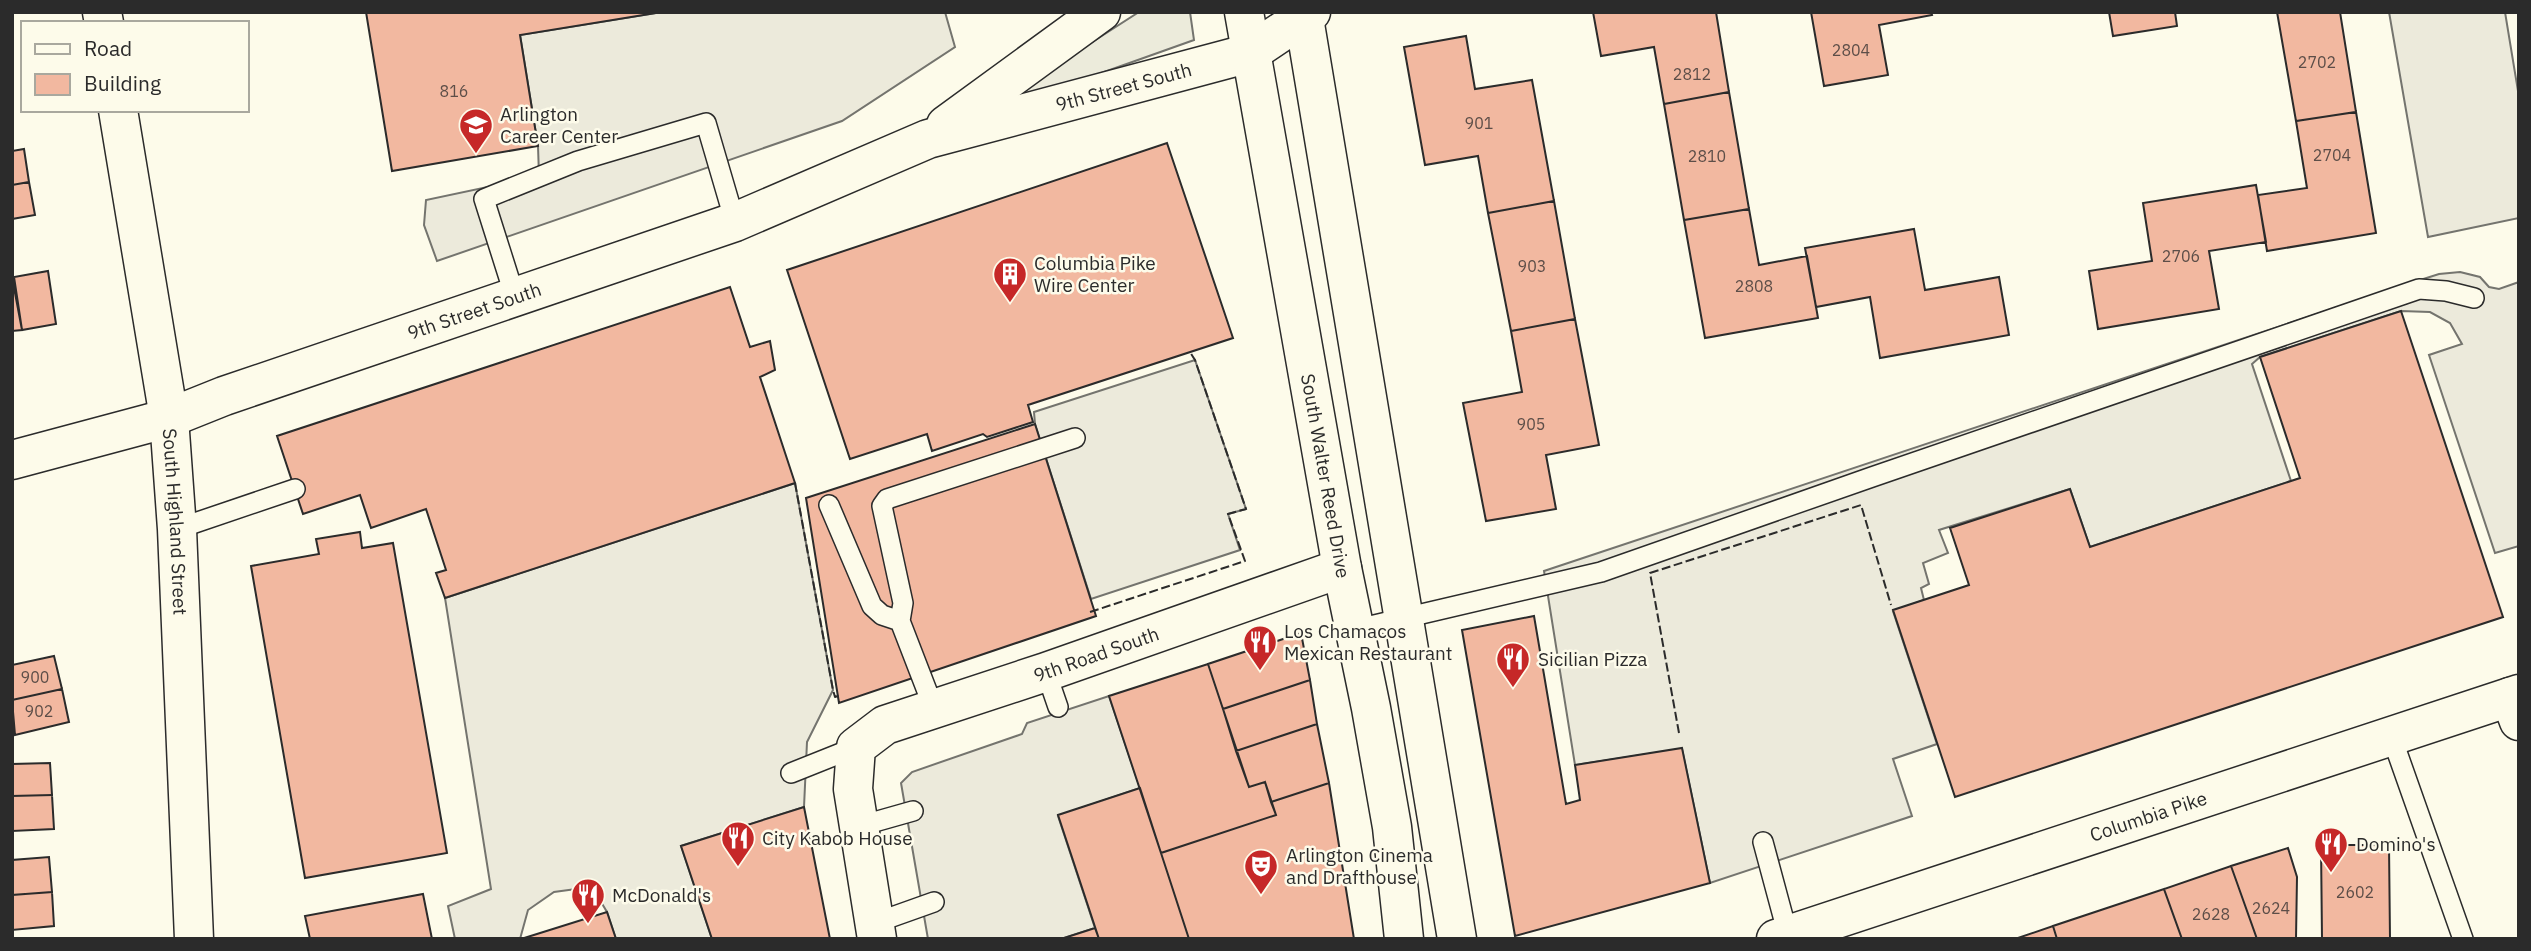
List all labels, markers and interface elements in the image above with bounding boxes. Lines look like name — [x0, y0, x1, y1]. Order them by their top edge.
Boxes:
legend — [21, 21, 248, 112]
text: Road — [84, 34, 132, 62]
house number: 2804 — [1832, 40, 1870, 60]
house number: 2702 — [2298, 52, 2336, 72]
street label: 9th Street South — [1053, 57, 1194, 116]
house number: 2812 — [1673, 64, 1711, 84]
text: Building — [84, 69, 161, 97]
house number: 816 — [440, 81, 468, 101]
place label: Arlington Career Center — [500, 102, 618, 148]
school or university icon: Arlington Career Center — [457, 106, 495, 155]
house number: 901 — [1465, 113, 1493, 133]
house number: 2704 — [2313, 145, 2351, 165]
house number: 2810 — [1688, 146, 1726, 166]
house number: 2706 — [2162, 246, 2200, 266]
place label: Columbia Pike Wire Center — [1034, 251, 1156, 297]
building icon: Columbia Pike Wire Center — [991, 255, 1029, 304]
house number: 903 — [1518, 256, 1546, 276]
house number: 2808 — [1735, 276, 1773, 296]
street label: 9th Street South — [404, 277, 544, 345]
street label: South Walter Reed Drive — [1296, 372, 1356, 580]
house number: 905 — [1517, 414, 1545, 434]
street label: South Highland Street — [158, 427, 193, 616]
place label: Los Chamacos Mexican Restaurant — [1284, 619, 1453, 665]
street label: 9th Road South — [1030, 621, 1162, 687]
restaurant icon: Los Chamacos Mexican Restaurant — [1241, 623, 1279, 672]
restaurant icon: Sicilian Pizza — [1494, 640, 1532, 689]
place label: Sicilian Pizza — [1538, 647, 1647, 671]
house number: 900 — [21, 667, 49, 687]
house number: 902 — [25, 701, 53, 721]
street label: Columbia Pike — [2087, 786, 2210, 847]
restaurant icon: City Kabob House — [719, 819, 757, 868]
restaurant icon: Domino's — [2312, 825, 2350, 874]
place label: City Kabob House — [762, 826, 913, 850]
place label: Domino's — [2356, 832, 2436, 856]
place label: Arlington Cinema and Drafthouse — [1286, 843, 1433, 889]
theatre icon: Arlington Cinema and Drafthouse — [1242, 847, 1280, 896]
restaurant icon: McDonald's — [569, 876, 607, 925]
house number: 2602 — [2336, 882, 2374, 902]
place label: McDonald's — [612, 883, 711, 907]
house number: 2624 — [2252, 898, 2290, 918]
house number: 2628 — [2192, 904, 2230, 924]

